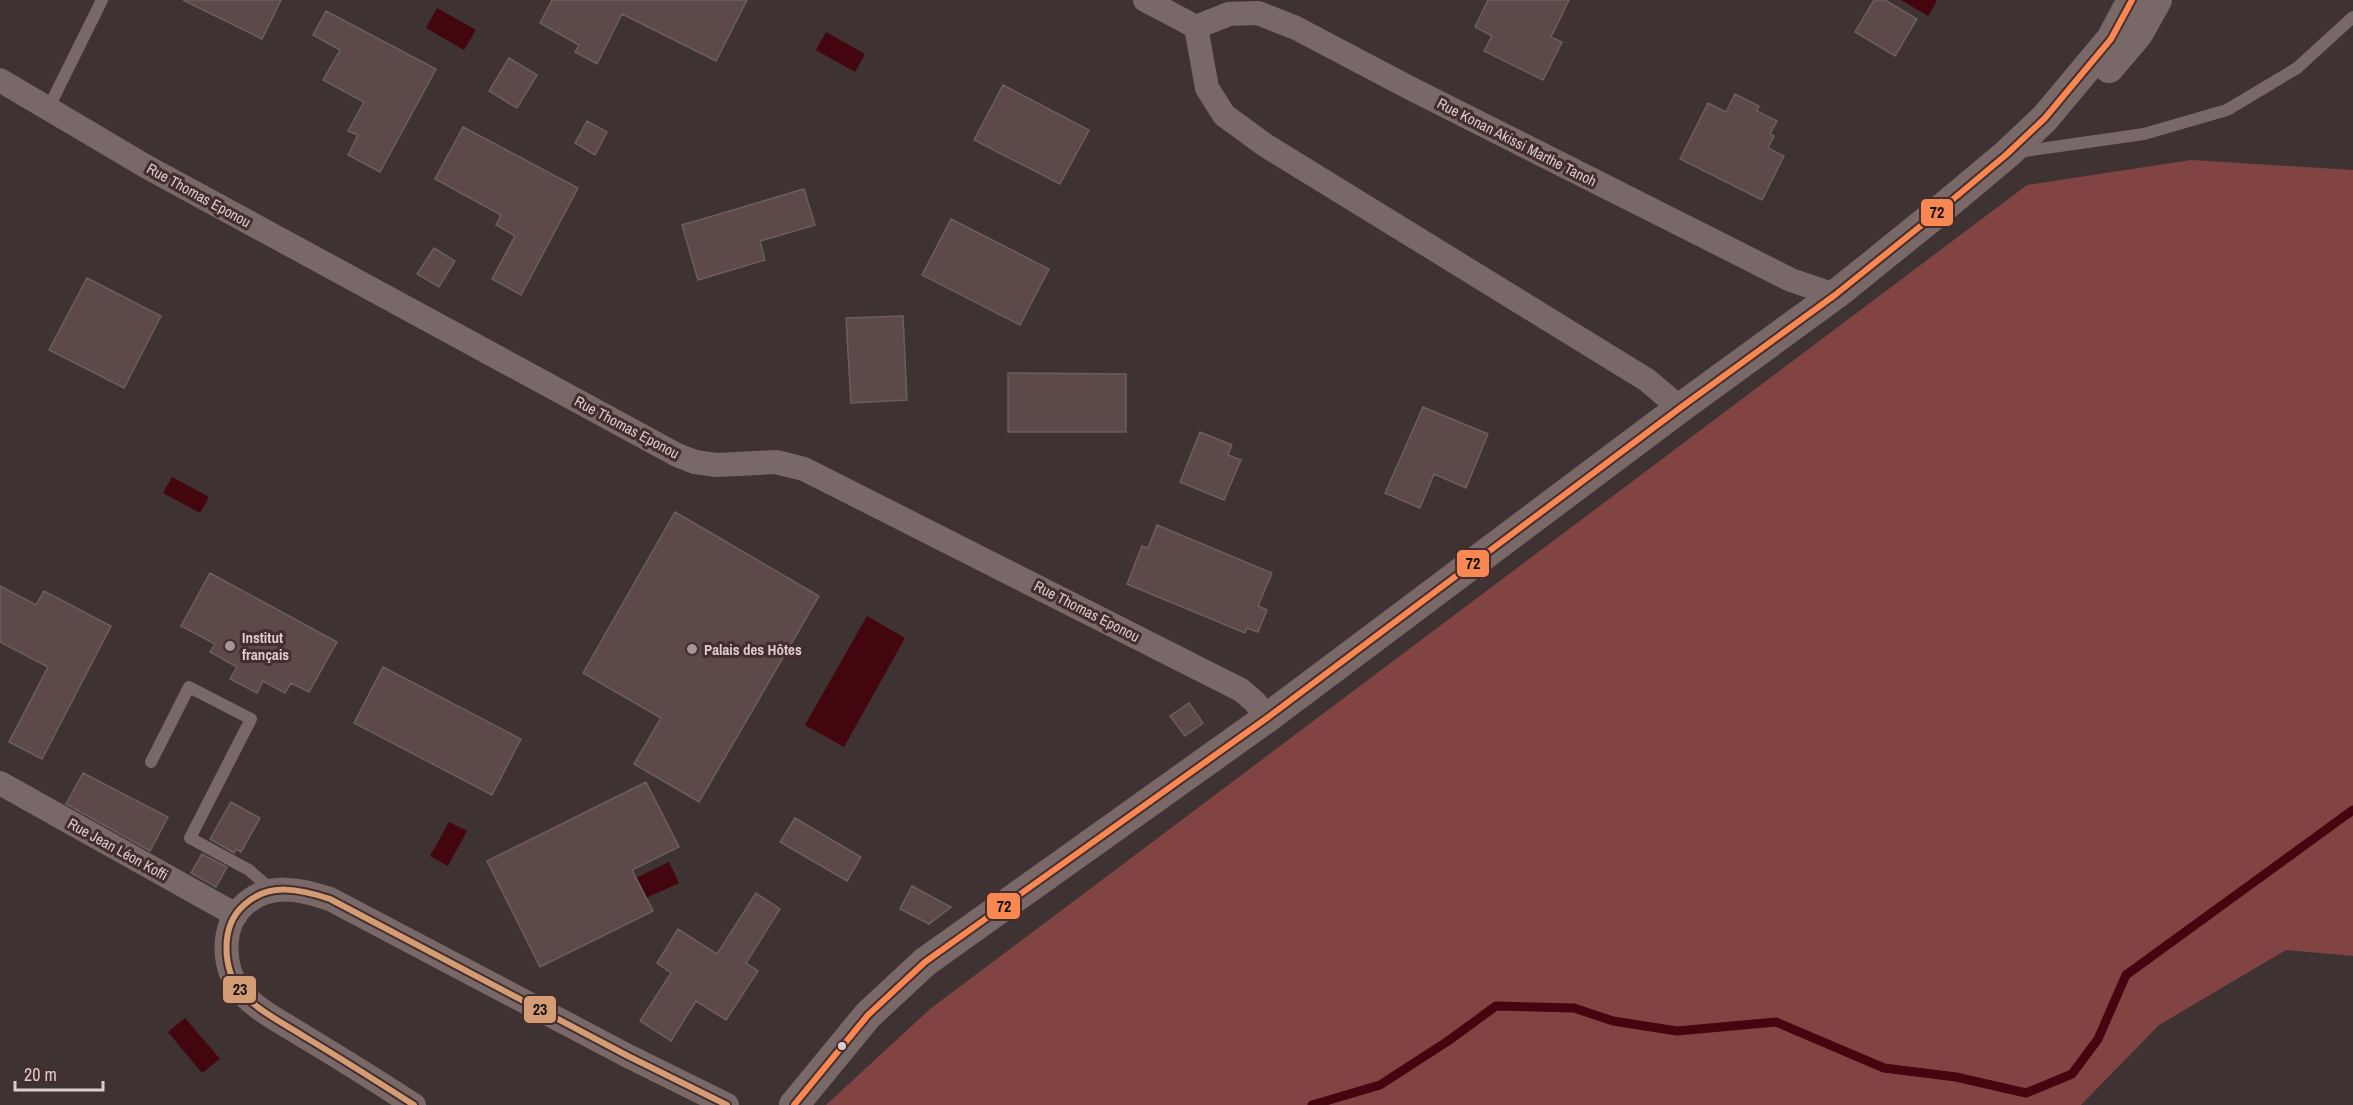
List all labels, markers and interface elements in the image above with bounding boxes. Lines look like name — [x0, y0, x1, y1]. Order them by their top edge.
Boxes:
street label: Rue Konan Akissi Marthe Tanoh — [1434, 93, 1600, 191]
street label: Rue Thomas Eponou — [143, 158, 255, 232]
line badge: 72 — [1920, 198, 1954, 227]
text: 72 — [1930, 201, 1944, 223]
street label: Rue Thomas Eponou — [571, 390, 683, 464]
line badge: 72 — [1456, 549, 1490, 578]
text: 72 — [1466, 552, 1480, 574]
street label: Rue Thomas Eponou — [1031, 575, 1143, 647]
place label: Institut français — [242, 627, 289, 665]
marker: Institut français — [223, 639, 237, 653]
place label: Palais des Hôtes — [704, 639, 802, 660]
marker: Palais des Hôtes — [685, 642, 699, 656]
street label: Rue Jean Léon Koffi — [64, 813, 172, 885]
line badge: 72 — [986, 892, 1021, 920]
text: 72 — [997, 895, 1011, 917]
line badge: 23 — [222, 975, 257, 1004]
text: 23 — [233, 978, 247, 1000]
line badge: 23 — [523, 995, 557, 1024]
text: 23 — [533, 998, 547, 1020]
unlabelled marker — [836, 1040, 848, 1052]
scale bar — [15, 1054, 104, 1092]
text: 20 m — [24, 1062, 57, 1087]

